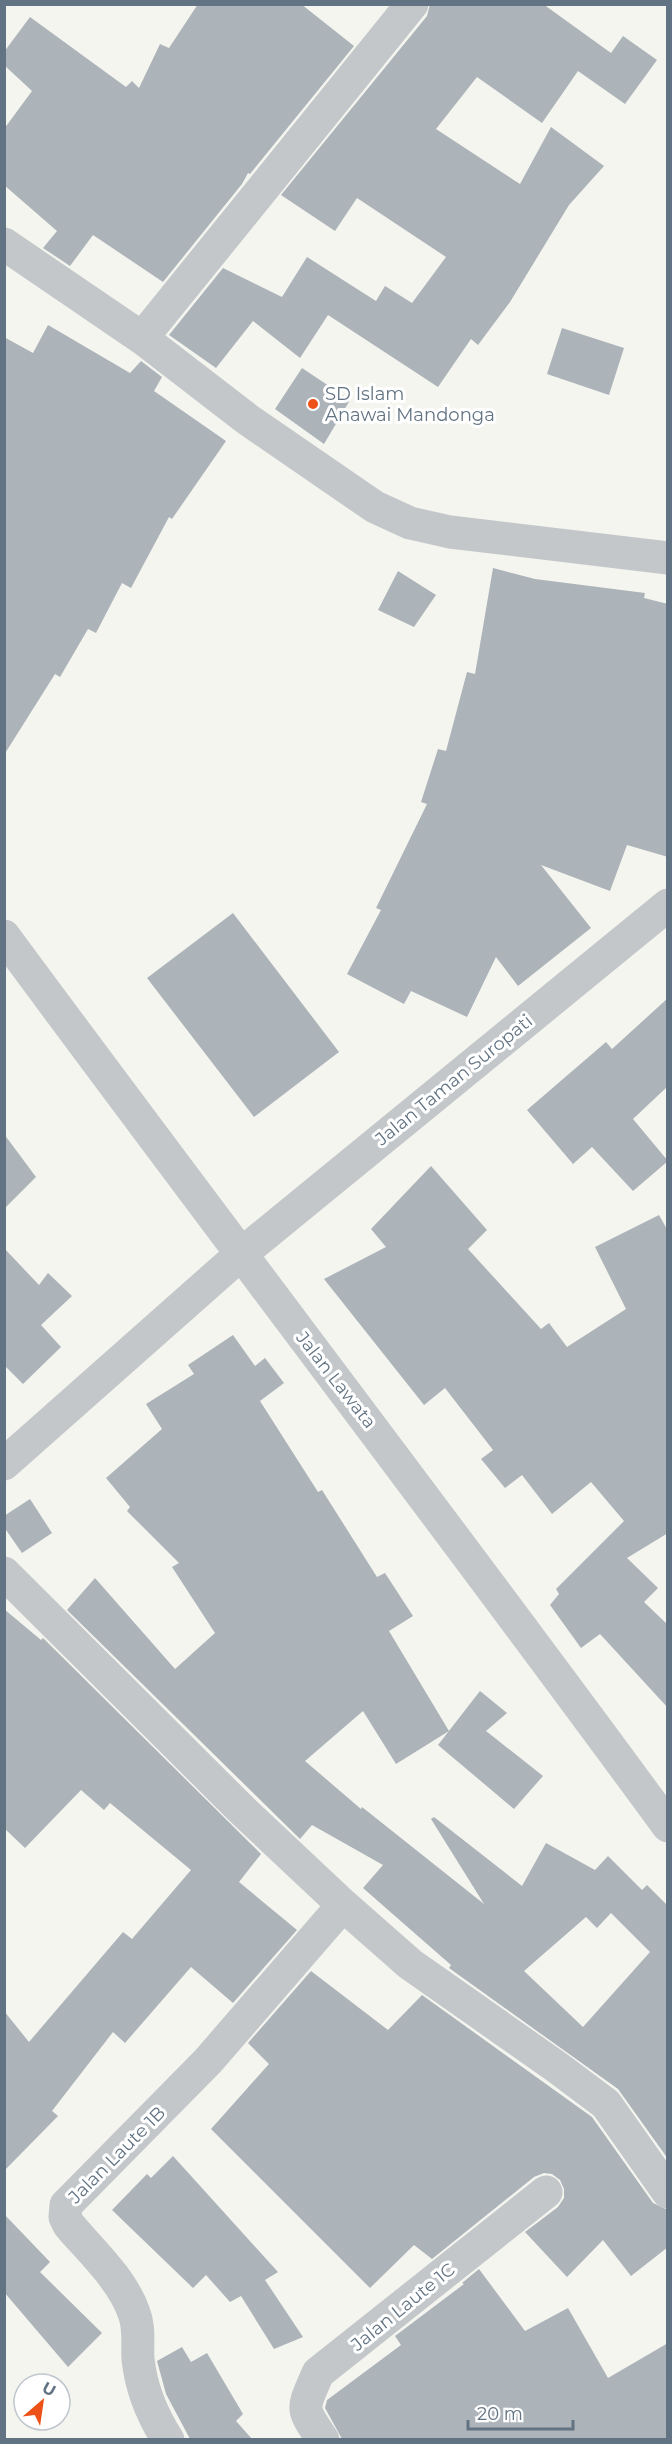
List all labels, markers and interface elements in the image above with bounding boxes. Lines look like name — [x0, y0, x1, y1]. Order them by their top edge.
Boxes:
place label: SD Islam Anawai Mandonga — [325, 383, 495, 426]
marker: SD Islam Anawai Mandonga — [306, 397, 320, 411]
street label: Jalan Taman Suropati — [370, 1010, 537, 1151]
street label: Jalan Lawata — [291, 1326, 381, 1433]
street label: Jalan Laute 1B — [63, 2102, 170, 2209]
street label: Jalan Laute 1C — [346, 2258, 459, 2356]
north arrow — [12, 2372, 72, 2432]
text: U — [39, 2378, 59, 2401]
scale bar — [468, 2393, 573, 2431]
text: 20 m — [477, 2403, 523, 2425]

